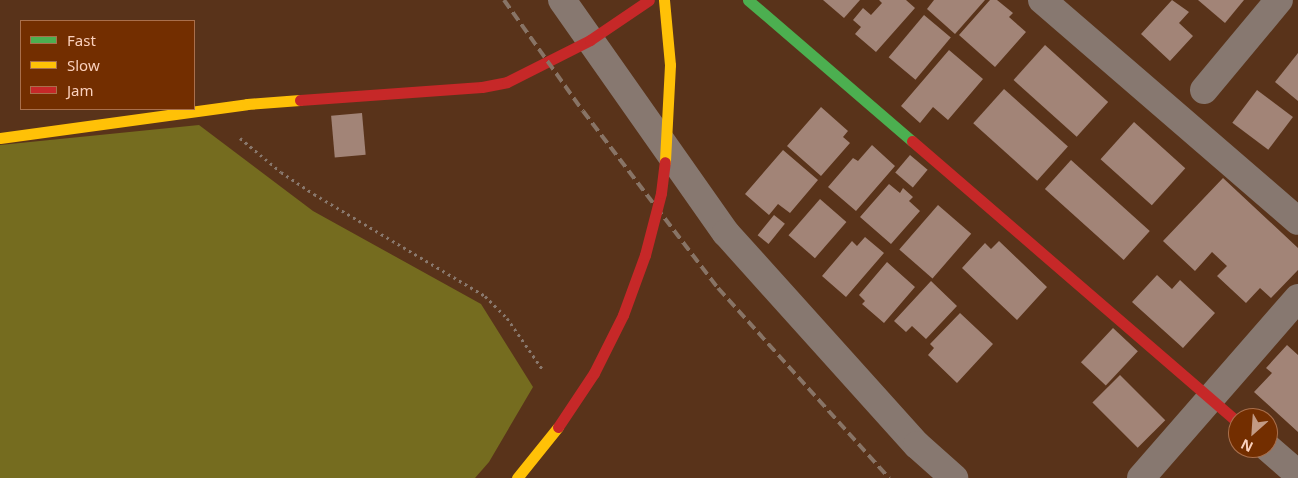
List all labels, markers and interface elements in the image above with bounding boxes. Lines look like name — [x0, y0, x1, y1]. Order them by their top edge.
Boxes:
legend — [20, 20, 195, 110]
text: Fast — [67, 30, 96, 50]
text: Slow — [67, 55, 100, 75]
text: Jam — [67, 80, 94, 100]
north arrow — [1228, 408, 1278, 458]
text: N — [1237, 435, 1256, 457]

